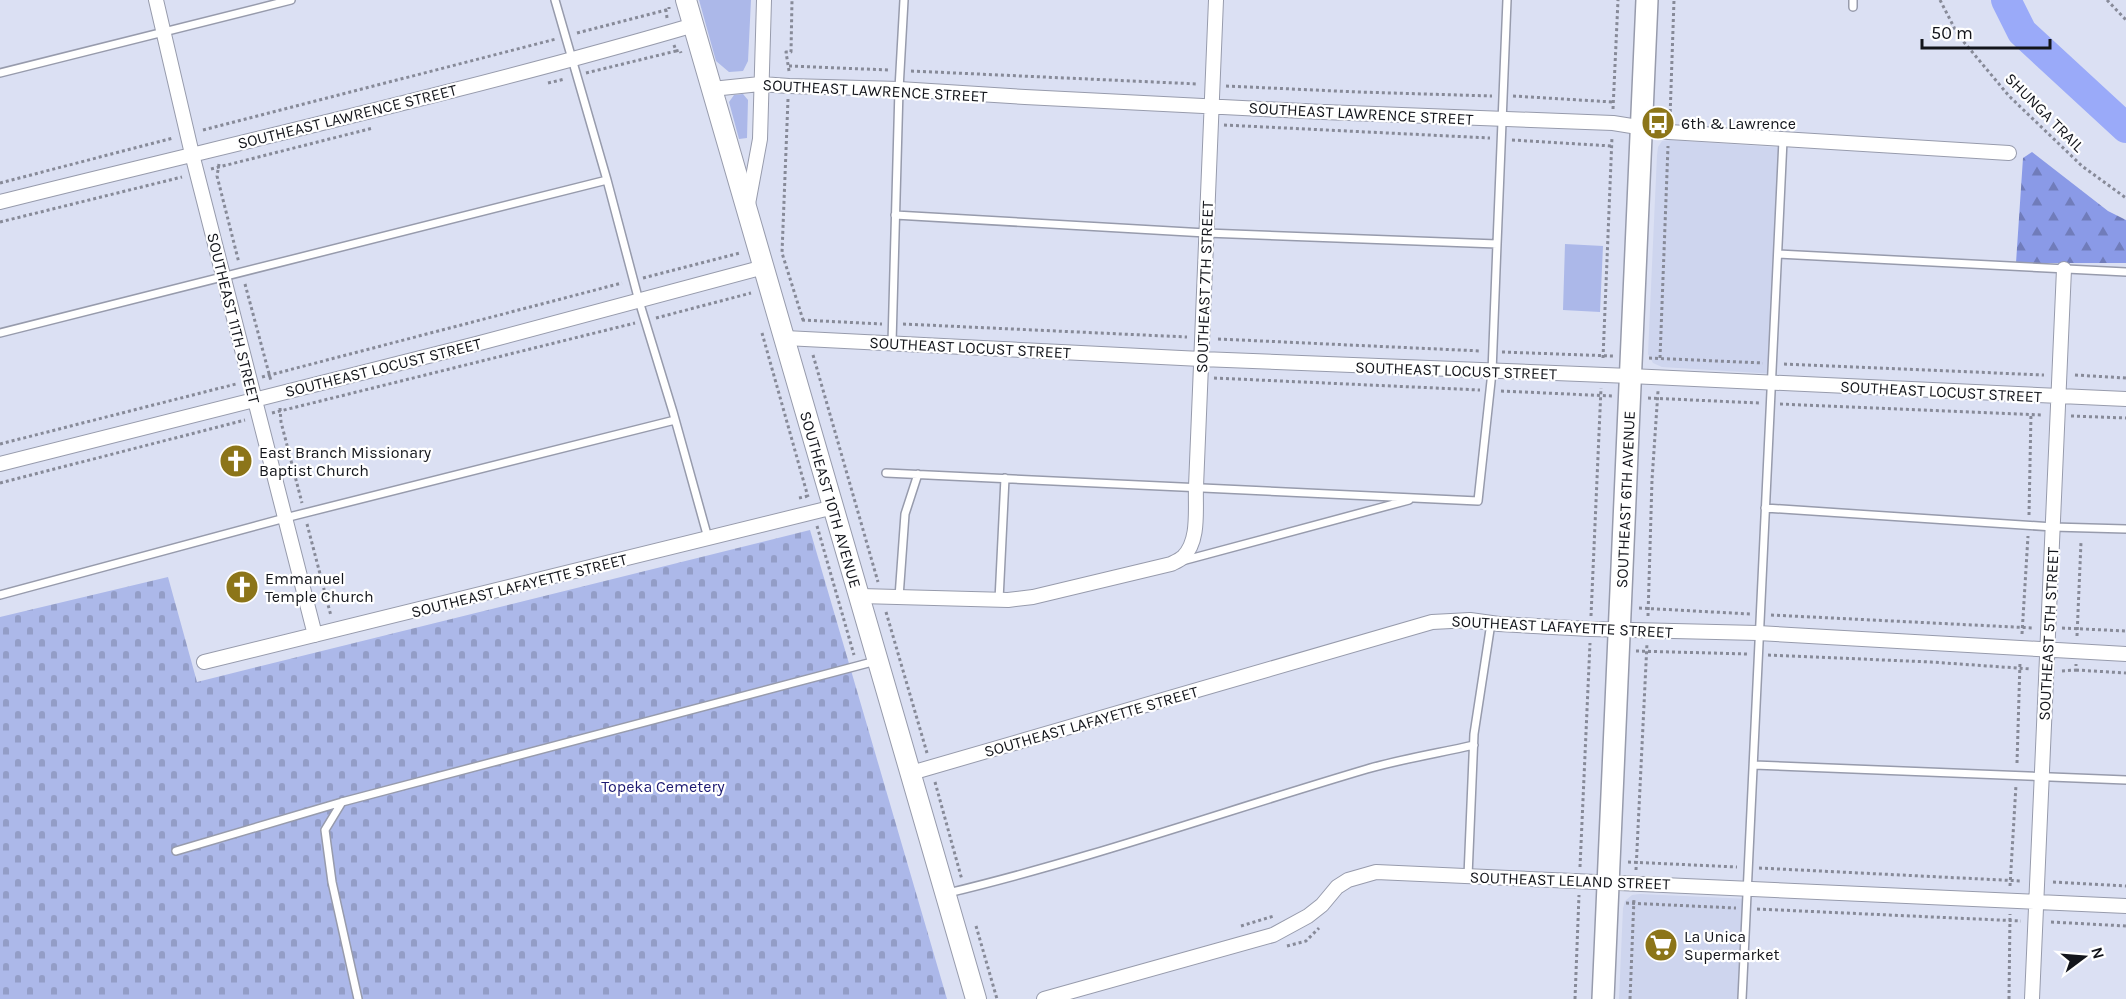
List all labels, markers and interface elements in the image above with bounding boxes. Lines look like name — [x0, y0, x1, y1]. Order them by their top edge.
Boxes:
scale bar — [1922, 12, 2050, 50]
text: 50 m — [1931, 22, 1973, 44]
street label: SHUNGA TRAIL — [2001, 69, 2089, 156]
street label: SOUTHEAST LAWRENCE STREET — [762, 75, 988, 106]
street label: SOUTHEAST LAWRENCE STREET — [236, 80, 459, 153]
street label: SOUTHEAST LAWRENCE STREET — [1248, 98, 1474, 129]
bus stop icon: 6th & Lawrence — [1640, 105, 1676, 141]
place label: 6th & Lawrence — [1681, 114, 1796, 133]
street label: SOUTHEAST 7TH STREET — [1192, 201, 1217, 373]
street label: SOUTHEAST 11TH STREET — [203, 231, 264, 406]
street label: SOUTHEAST LOCUST STREET — [869, 333, 1071, 362]
street label: SOUTHEAST LOCUST STREET — [283, 334, 483, 401]
street label: SOUTHEAST LOCUST STREET — [1355, 357, 1557, 384]
street label: SOUTHEAST LOCUST STREET — [1840, 377, 2042, 406]
street label: SOUTHEAST 10TH AVENUE — [796, 409, 865, 590]
street label: SOUTHEAST 6TH AVENUE — [1612, 410, 1639, 589]
church icon: East Branch Missionary Baptist Church — [218, 443, 254, 479]
place label: East Branch Missionary Baptist Church — [259, 443, 432, 480]
street label: SOUTHEAST 5TH STREET — [2034, 547, 2063, 721]
street label: SOUTHEAST LAFAYETTE STREET — [409, 549, 629, 622]
church icon: Emmanuel Temple Church — [224, 569, 260, 605]
place label: Emmanuel Temple Church — [265, 569, 374, 606]
street label: SOUTHEAST LAFAYETTE STREET — [1451, 611, 1673, 642]
street label: SOUTHEAST LAFAYETTE STREET — [982, 682, 1200, 761]
park label: Topeka Cemetery — [601, 777, 725, 796]
street label: SOUTHEAST LELAND STREET — [1469, 868, 1671, 893]
supermarket icon: La Unica Supermarket — [1643, 927, 1679, 963]
place label: La Unica Supermarket — [1684, 927, 1780, 964]
north arrow — [2054, 927, 2114, 987]
text: N — [2087, 945, 2109, 961]

